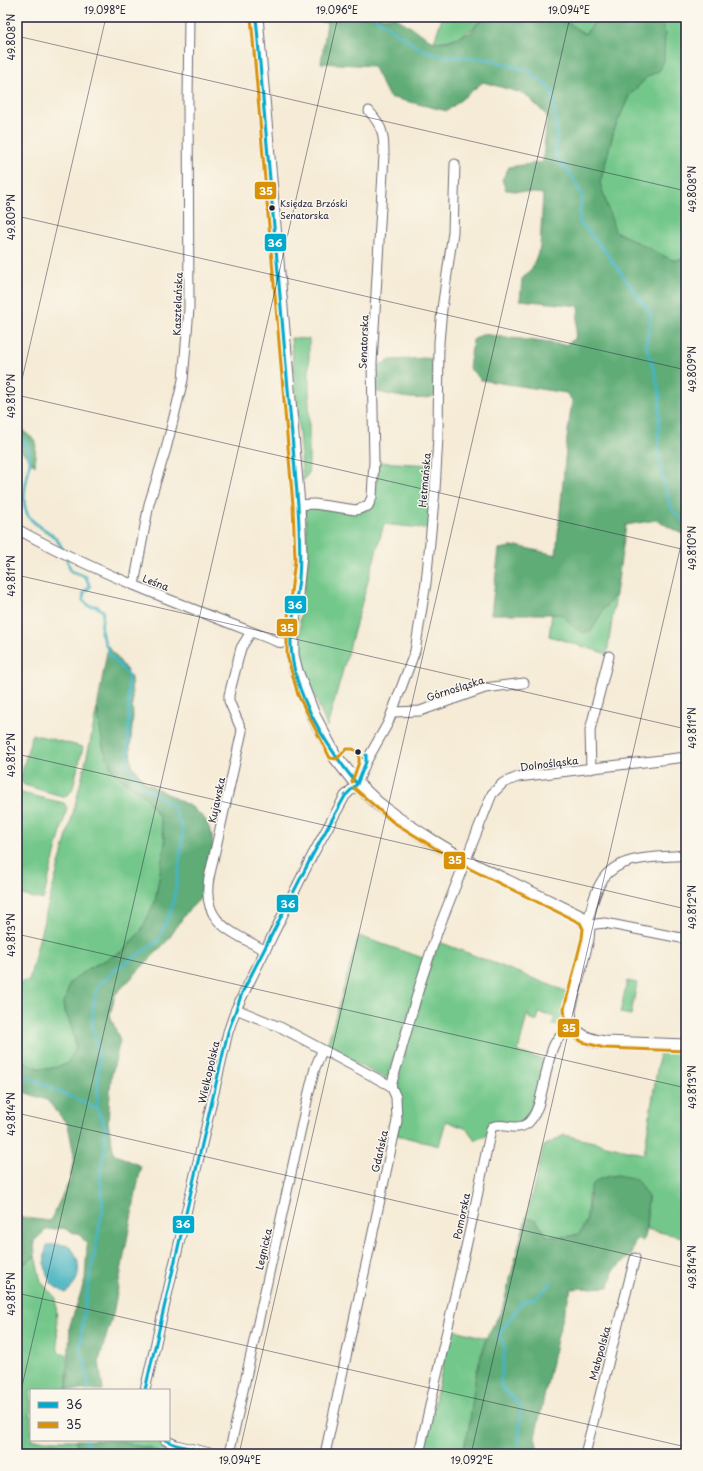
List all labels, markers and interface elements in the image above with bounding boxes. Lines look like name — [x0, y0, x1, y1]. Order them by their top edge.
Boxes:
text: 19.098°E — [84, 2, 126, 17]
text: 19.096°E — [316, 2, 358, 17]
text: 19.094°E — [548, 2, 590, 17]
text: 49.808°N — [3, 13, 18, 60]
text: 49.808°N — [684, 165, 699, 212]
line badge: 35 — [254, 181, 277, 200]
text: 35 — [259, 182, 273, 199]
text: 49.809°N — [3, 194, 18, 240]
place label: Księdza Brzóski Senatorska — [280, 196, 348, 222]
marker: Księdza Brzóski Senatorska — [267, 203, 277, 213]
line badge: 36 — [264, 233, 287, 252]
text: 36 — [268, 234, 283, 251]
street label: Kasztelańska — [168, 271, 186, 336]
street label: Senatorska — [355, 314, 371, 369]
text: 49.809°N — [684, 346, 699, 392]
text: 49.810°N — [3, 373, 18, 418]
street label: Hetmańska — [414, 451, 434, 508]
text: 49.810°N — [684, 525, 699, 570]
text: 49.811°N — [3, 555, 18, 597]
street label: Leśna — [141, 570, 172, 594]
line badge: 36 — [284, 595, 307, 614]
text: 36 — [288, 596, 303, 613]
line badge: 35 — [276, 618, 298, 637]
text: 35 — [280, 619, 294, 636]
street label: Górnośląska — [424, 671, 486, 704]
text: 49.811°N — [684, 707, 699, 749]
text: 49.812°N — [3, 733, 18, 777]
unlabelled marker — [353, 747, 363, 757]
street label: Dolnośląska — [519, 752, 580, 774]
street label: Kujawska — [204, 775, 228, 824]
line badge: 35 — [443, 851, 466, 870]
text: 35 — [448, 851, 462, 868]
text: 49.812°N — [684, 885, 699, 929]
line badge: 36 — [276, 894, 299, 913]
text: 36 — [281, 895, 296, 912]
text: 49.813°N — [3, 913, 18, 957]
line badge: 35 — [557, 1018, 580, 1038]
text: 35 — [562, 1019, 576, 1036]
street label: Wielkopolska — [194, 1038, 223, 1105]
text: 49.813°N — [684, 1065, 699, 1109]
text: 49.814°N — [3, 1092, 18, 1136]
street label: Gdańska — [367, 1128, 391, 1174]
street label: Pomorska — [449, 1191, 473, 1241]
line badge: 36 — [172, 1215, 195, 1234]
text: 36 — [176, 1215, 191, 1232]
street label: Legnicka — [251, 1226, 275, 1271]
text: 49.814°N — [684, 1245, 699, 1289]
text: 49.815°N — [3, 1272, 18, 1316]
street label: Małopolska — [585, 1324, 614, 1382]
legend — [30, 1389, 170, 1441]
text: 36 — [66, 1395, 82, 1413]
text: 35 — [66, 1415, 81, 1433]
text: 19.094°E — [219, 1452, 261, 1467]
text: 19.092°E — [451, 1452, 493, 1467]

